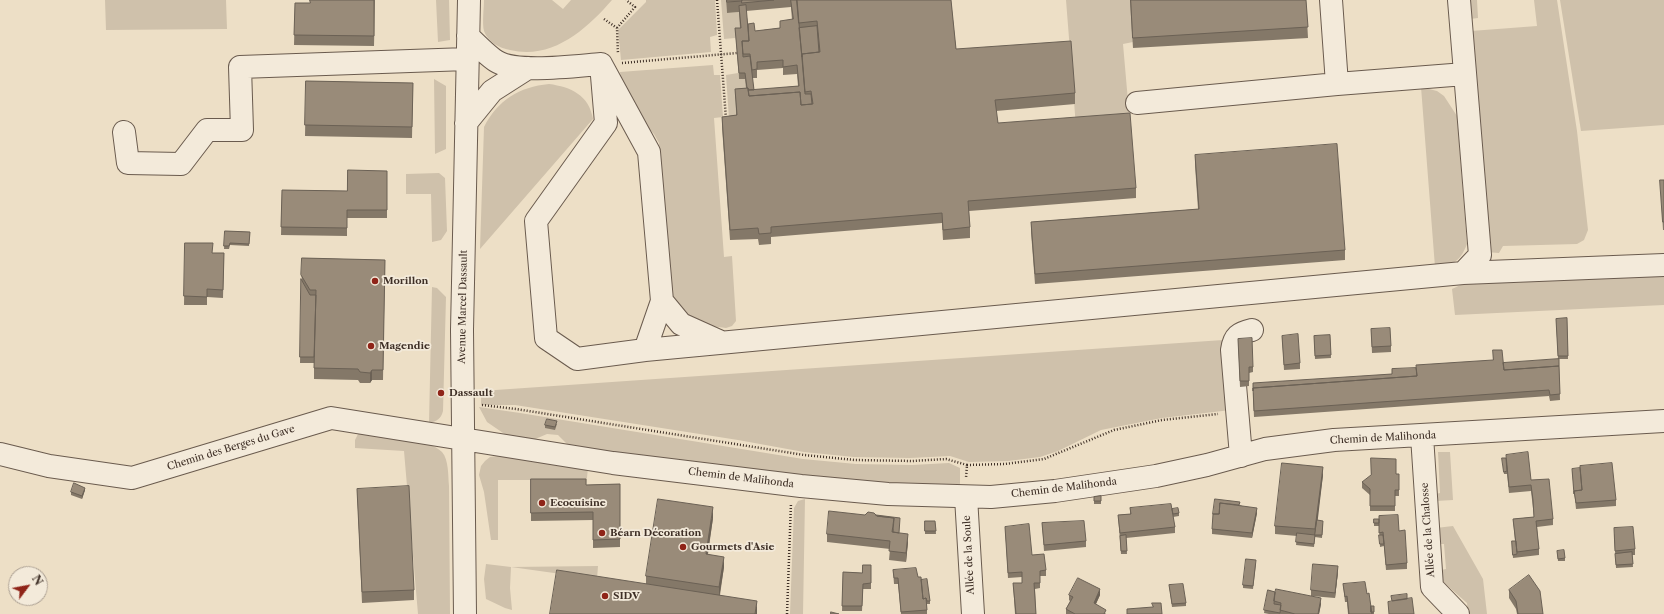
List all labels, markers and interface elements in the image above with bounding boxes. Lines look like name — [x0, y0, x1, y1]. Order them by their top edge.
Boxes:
street label: Avenue Marcel Dassault — [456, 250, 470, 364]
place label: Morillon — [383, 275, 428, 287]
marker: Morillon — [370, 276, 380, 286]
place label: Magendie — [379, 340, 430, 352]
marker: Magendie — [366, 341, 376, 351]
place label: Dassault — [449, 387, 493, 399]
marker: Dassault — [436, 388, 446, 398]
street label: Chemin des Berges du Gave — [166, 423, 296, 473]
street label: Chemin de Malihonda — [1329, 429, 1437, 447]
street label: Chemin de Malihonda — [687, 466, 795, 490]
street label: Chemin de Malihonda — [1010, 476, 1118, 500]
street label: Allée de la Chalosse — [1419, 482, 1437, 578]
place label: Ecocuisine — [550, 497, 606, 509]
marker: Ecocuisine — [537, 498, 547, 508]
street label: Allée de la Soule — [961, 515, 977, 595]
place label: Béarn Décoration — [610, 527, 701, 539]
marker: Béarn Décoration — [597, 528, 607, 538]
place label: Gourmets d'Asie — [691, 541, 775, 553]
marker: Gourmets d'Asie — [678, 542, 688, 552]
north arrow — [8, 566, 48, 606]
text: N — [29, 572, 46, 588]
place label: SIDV — [613, 590, 640, 602]
marker: SIDV — [600, 591, 610, 601]

